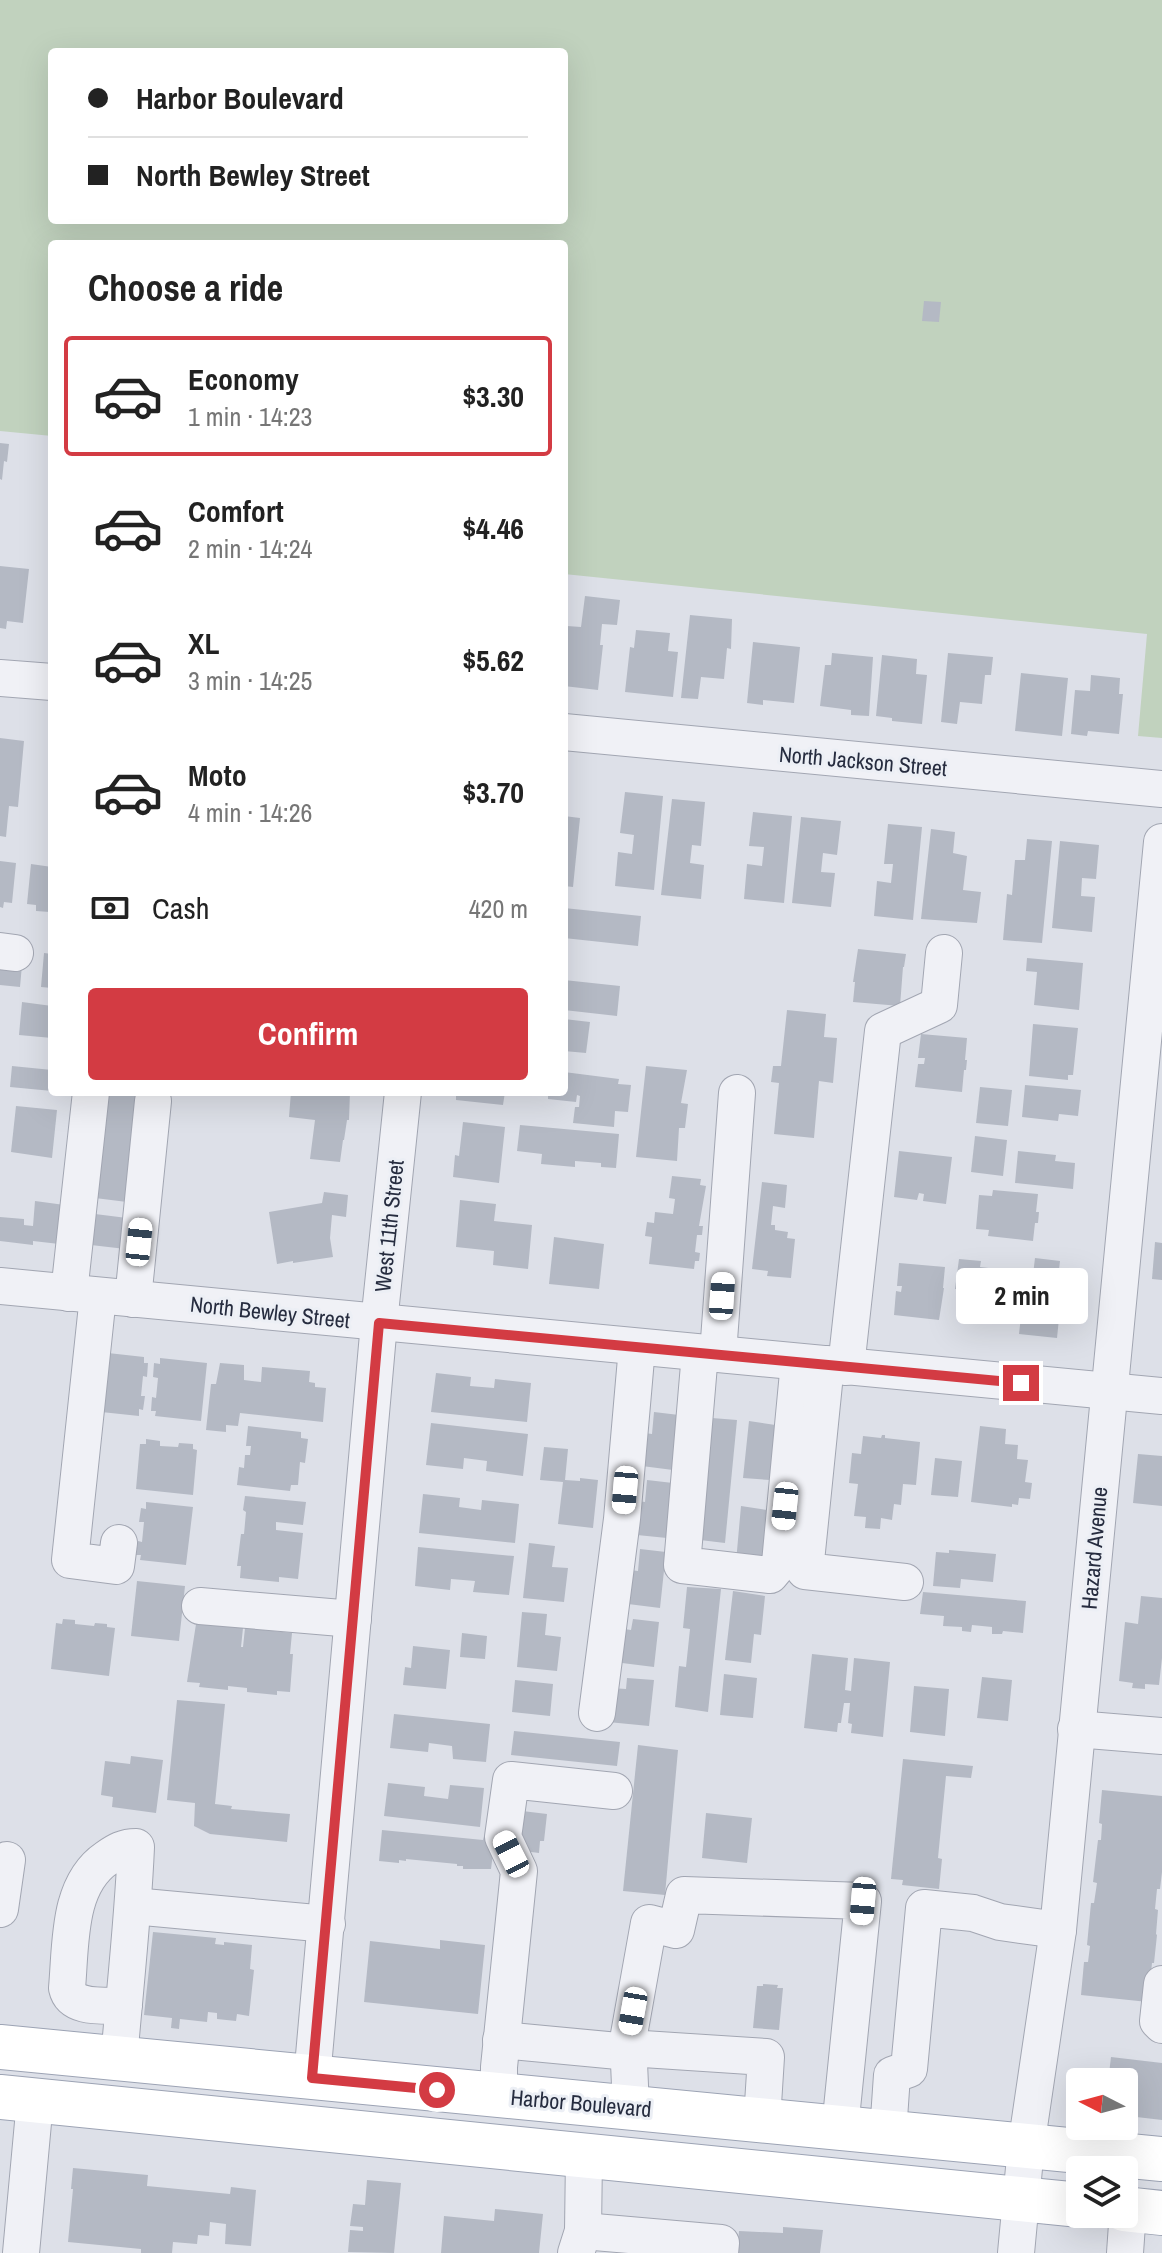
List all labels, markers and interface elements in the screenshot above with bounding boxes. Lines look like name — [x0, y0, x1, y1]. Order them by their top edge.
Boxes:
text: Harbor Boulevard — [136, 78, 344, 118]
text: North Bewley Street — [136, 155, 370, 195]
text: Choose a ride — [88, 264, 283, 312]
text: Economy — [188, 359, 299, 399]
icon: car — [92, 360, 164, 432]
text: $3.30 — [462, 376, 524, 416]
text: 1 min · 14:23 — [188, 399, 312, 434]
text: Comfort — [188, 491, 284, 531]
icon: car — [92, 492, 164, 564]
text: $4.46 — [462, 508, 524, 548]
text: 2 min · 14:24 — [188, 531, 312, 566]
text: XL — [188, 623, 219, 663]
icon: car — [92, 624, 164, 696]
text: $5.62 — [462, 640, 524, 680]
text: 3 min · 14:25 — [188, 663, 312, 698]
street label: North Jackson Street — [778, 739, 948, 783]
text: Moto — [188, 755, 247, 795]
icon: car — [92, 756, 164, 828]
text: $3.70 — [462, 772, 524, 812]
text: 4 min · 14:26 — [188, 795, 312, 830]
icon: cash — [88, 886, 132, 930]
text: Cash — [152, 888, 209, 928]
text: 420 m — [469, 891, 528, 926]
button: Confirm — [88, 988, 528, 1080]
street label: West 11th Street — [367, 1158, 411, 1294]
car — [125, 1217, 153, 1267]
callout: 2 min — [955, 1267, 1087, 1323]
car — [708, 1271, 736, 1321]
text: 2 min — [994, 1278, 1050, 1313]
street label: North Bewley Street — [189, 1289, 351, 1335]
route end — [1003, 1365, 1039, 1401]
car — [611, 1465, 639, 1515]
car — [771, 1481, 799, 1531]
street label: Hazard Avenue — [1074, 1485, 1114, 1611]
car — [489, 1827, 533, 1881]
car — [849, 1876, 877, 1926]
car — [617, 1985, 649, 2037]
north arrow — [1066, 2068, 1138, 2140]
map controls — [1066, 2068, 1138, 2228]
route start — [419, 2072, 455, 2108]
street label: Harbor Boulevard — [509, 2082, 653, 2124]
button: layers — [1066, 2156, 1138, 2228]

